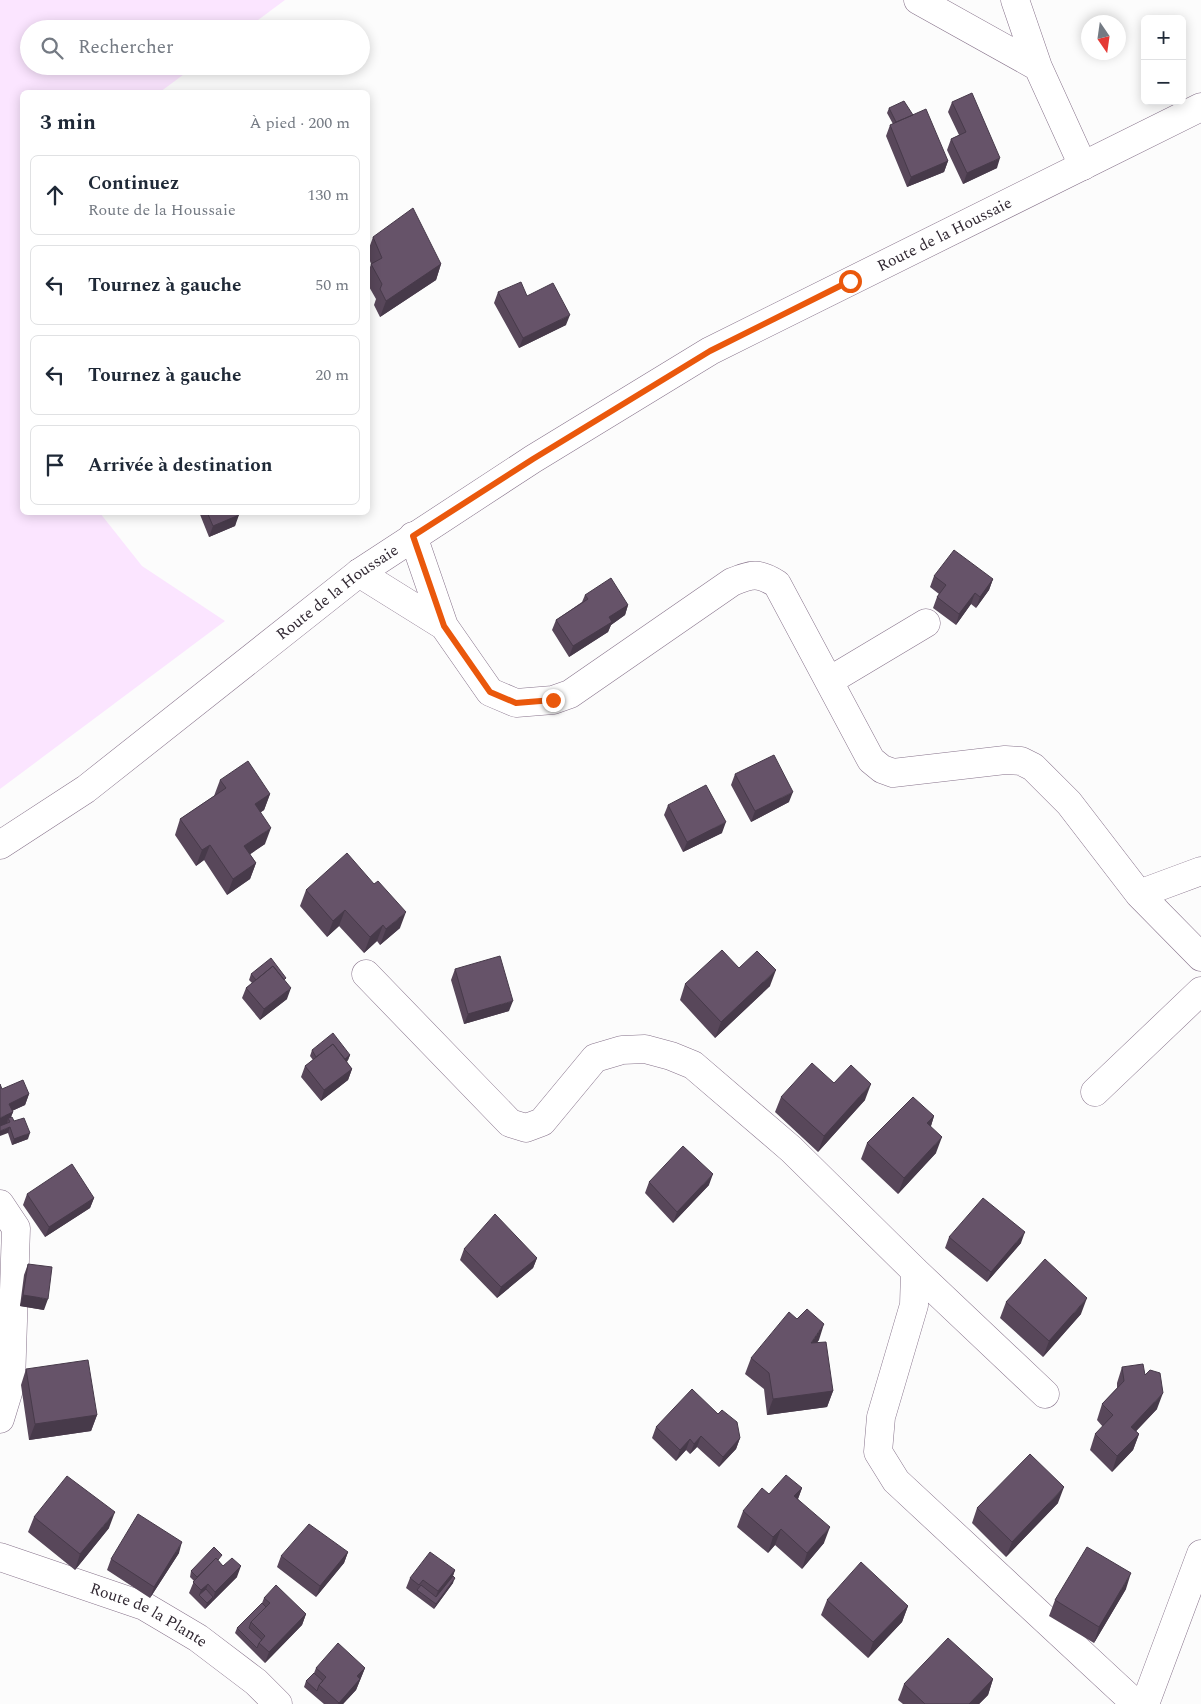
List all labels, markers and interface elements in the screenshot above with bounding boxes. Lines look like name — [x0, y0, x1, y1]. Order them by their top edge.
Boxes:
north arrow — [1081, 15, 1126, 60]
map controls — [1141, 15, 1186, 105]
button: + — [1141, 15, 1186, 60]
search box — [20, 20, 370, 75]
text: Rechercher — [78, 33, 174, 62]
icon: search — [38, 34, 66, 62]
button: − — [1141, 60, 1186, 105]
text: 3 min — [40, 107, 96, 139]
text: À pied · 200 m — [249, 111, 350, 135]
text: Continuez — [88, 169, 179, 198]
icon: ahead — [41, 181, 69, 209]
text: 130 m — [307, 183, 349, 207]
street label: Route de la Houssaie — [873, 191, 1016, 278]
text: Route de la Houssaie — [88, 198, 236, 222]
route start — [839, 270, 862, 293]
icon: left — [41, 271, 69, 299]
text: Tournez à gauche — [88, 271, 241, 300]
text: 50 m — [315, 273, 349, 297]
icon: left — [41, 361, 69, 389]
text: Tournez à gauche — [88, 361, 241, 390]
text: 20 m — [315, 363, 349, 387]
icon: arrive — [41, 451, 69, 479]
text: Arrivée à destination — [88, 451, 272, 480]
street label: Route de la Houssaie — [271, 538, 403, 646]
route end — [542, 689, 565, 712]
street label: Route de la Plante — [87, 1576, 213, 1653]

